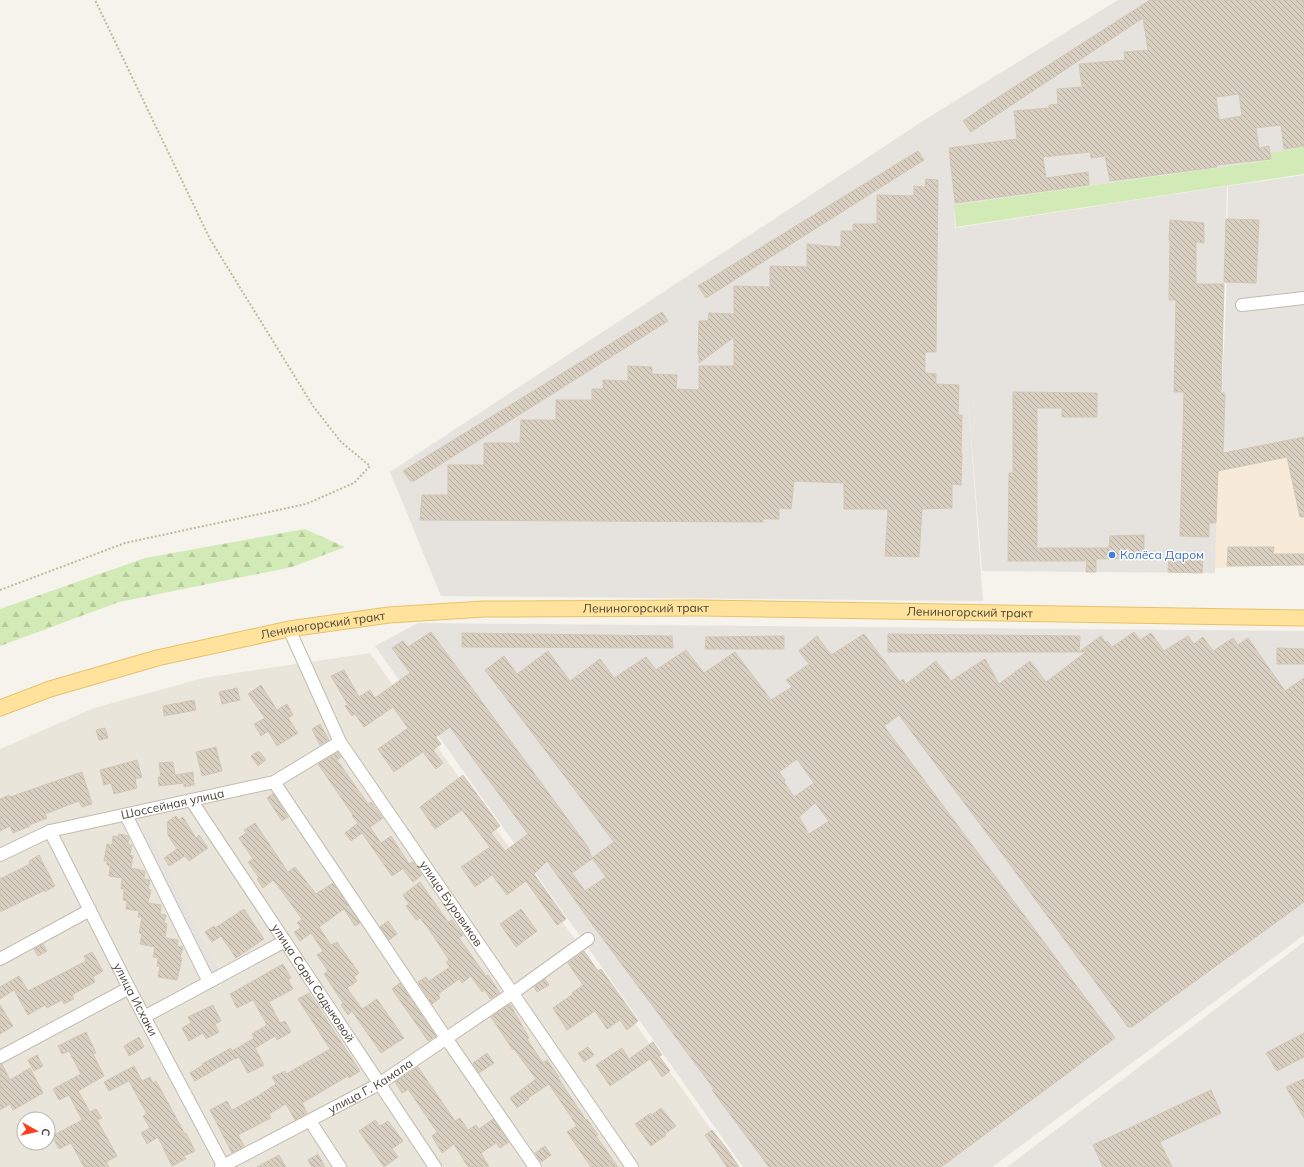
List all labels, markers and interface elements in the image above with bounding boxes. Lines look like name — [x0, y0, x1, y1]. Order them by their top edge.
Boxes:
place label: Колёса Даром — [1120, 547, 1204, 562]
marker: Колёса Даром — [1107, 550, 1117, 560]
street label: Лениногорский тракт — [583, 600, 709, 616]
street label: Лениногорский тракт — [907, 603, 1033, 621]
street label: Лениногорский тракт — [259, 608, 387, 642]
street label: Шоссейная улица — [120, 785, 225, 822]
street label: улица Буровиков — [417, 857, 486, 949]
street label: улица Сары Садыковой — [269, 921, 358, 1045]
street label: улица Исхаки — [111, 960, 161, 1039]
street label: улица Г. Камала — [325, 1055, 416, 1116]
north arrow — [16, 1111, 56, 1151]
text: С — [38, 1128, 53, 1138]

